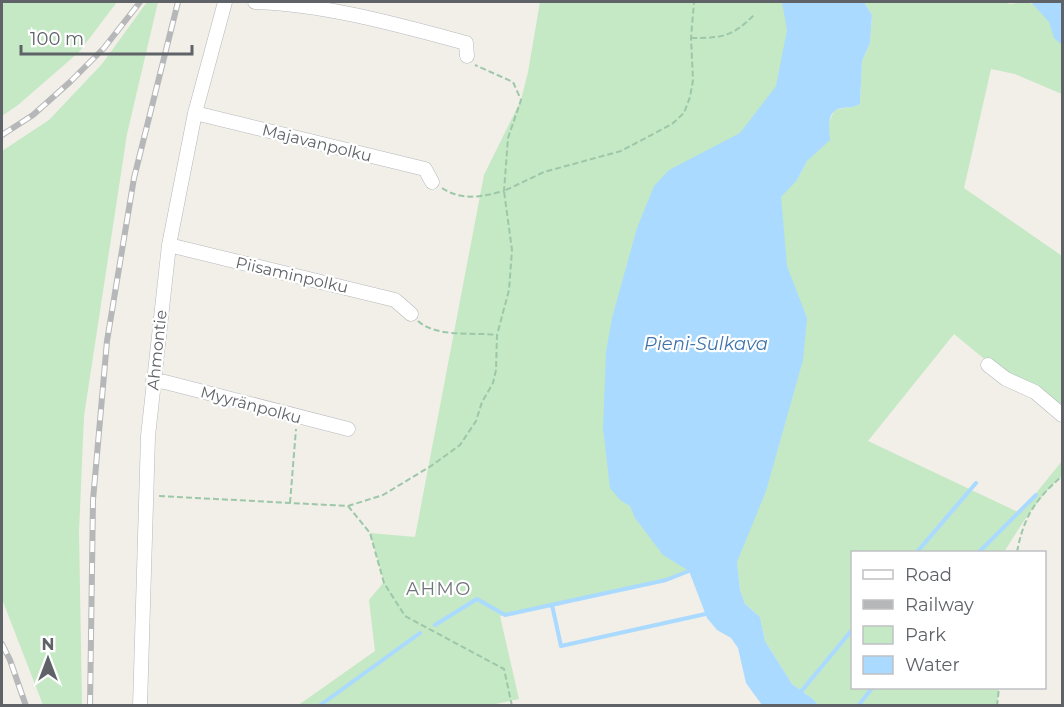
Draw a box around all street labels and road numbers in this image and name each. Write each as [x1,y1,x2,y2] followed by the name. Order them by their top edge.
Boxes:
[260,120,374,166] street label: Majavanpolku
[234,253,350,297] street label: Piisaminpolku
[143,309,171,391] street label: Ahmontie
[198,382,304,428] street label: Myyränpolku

